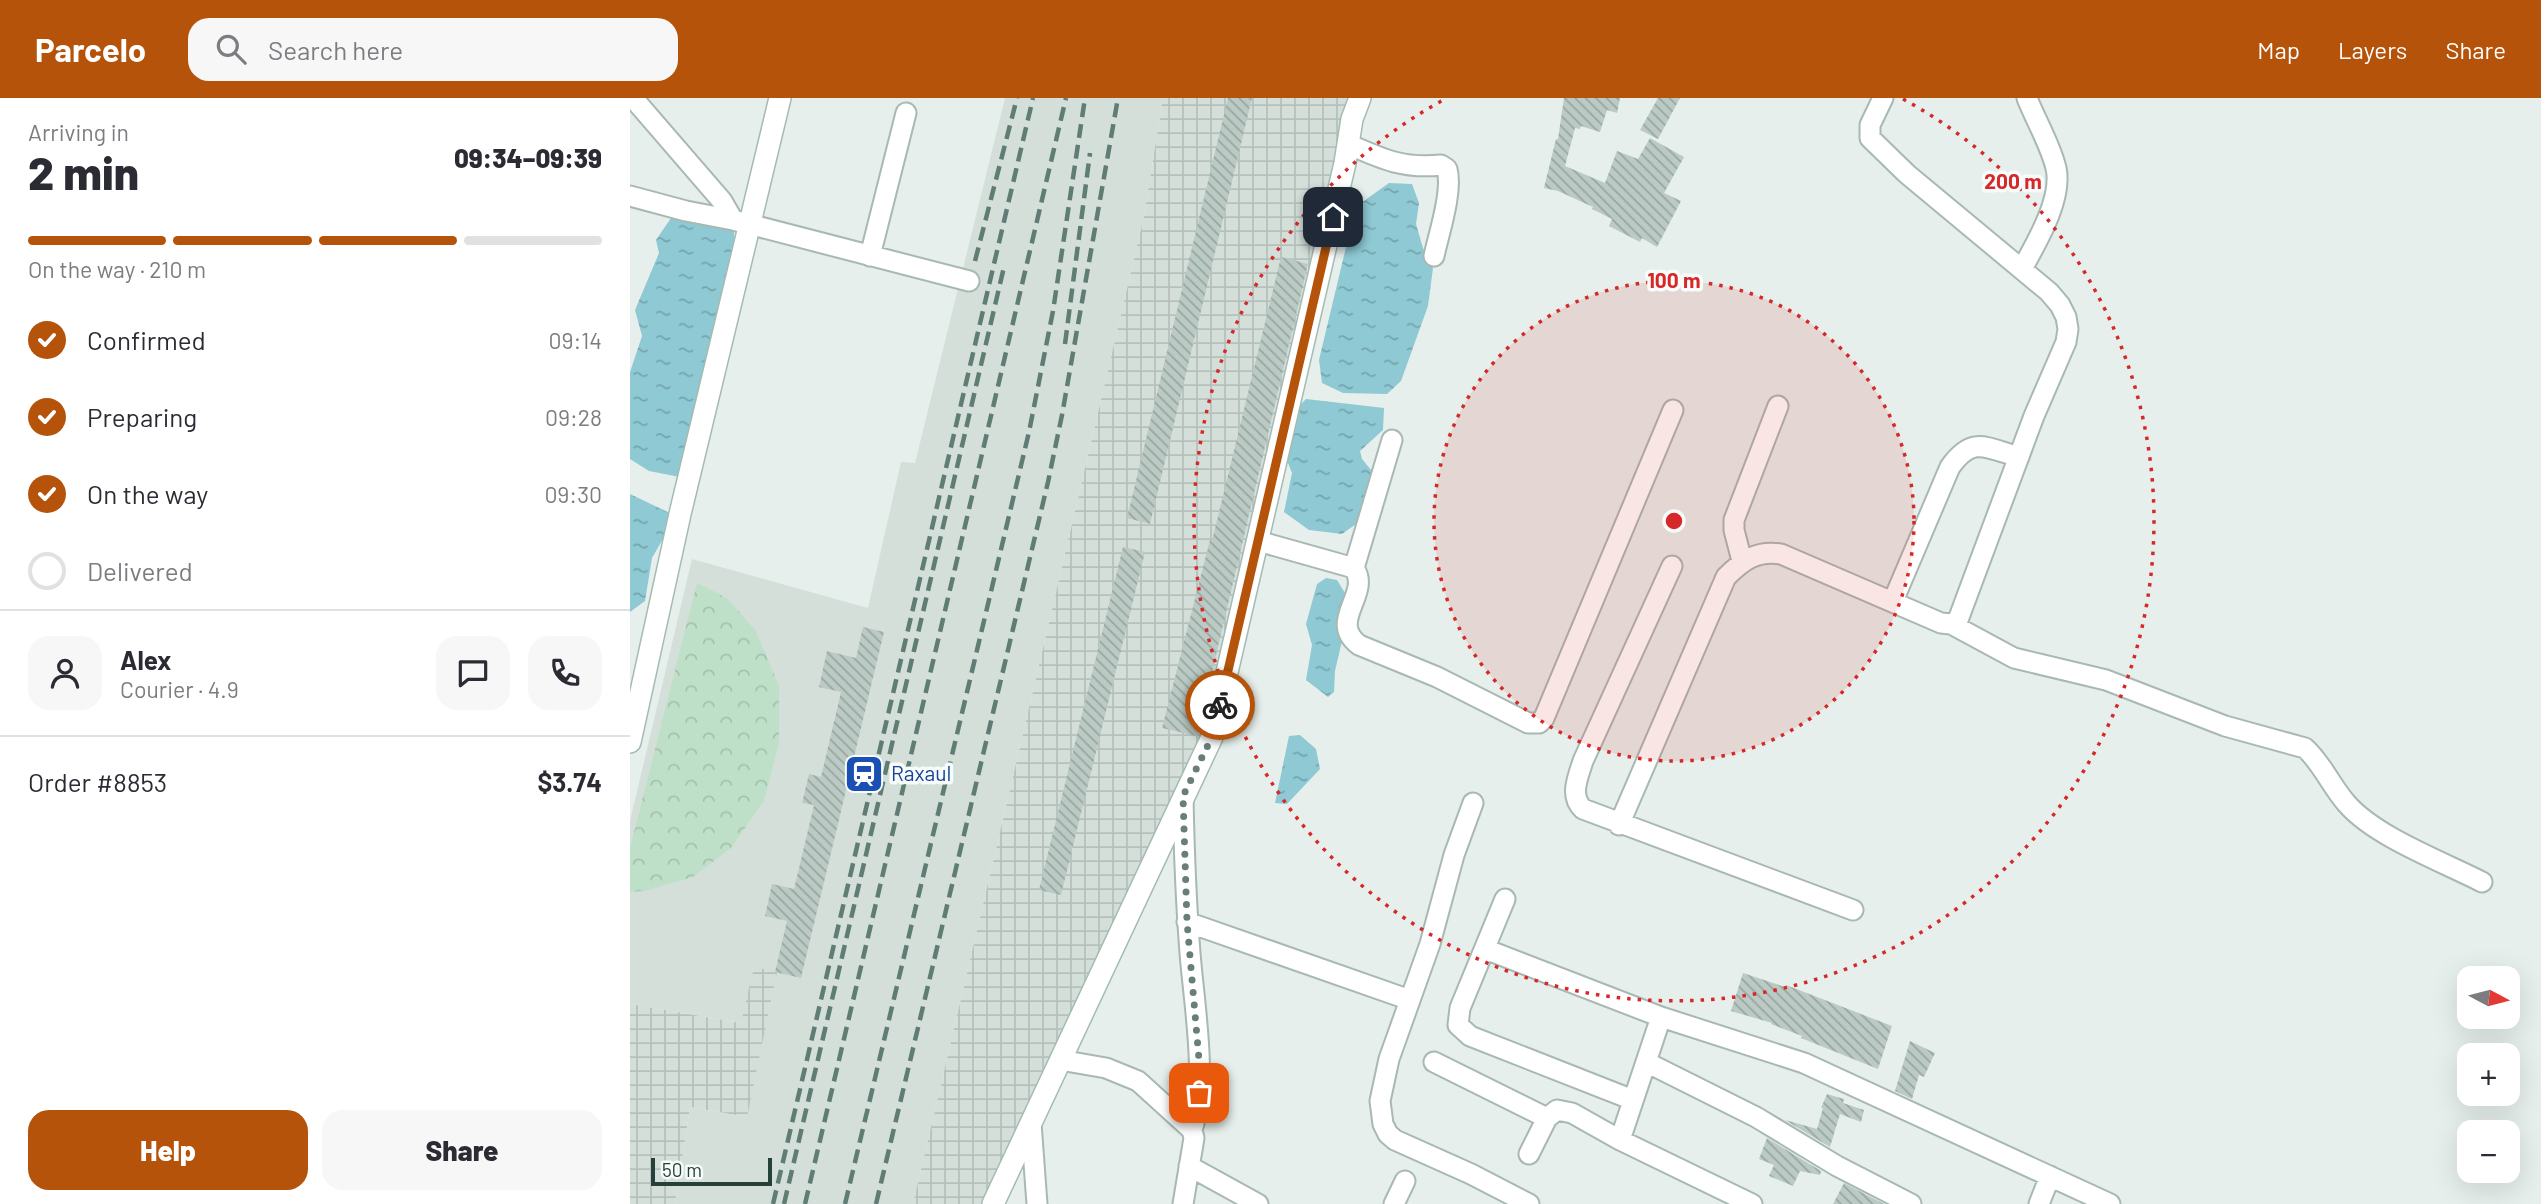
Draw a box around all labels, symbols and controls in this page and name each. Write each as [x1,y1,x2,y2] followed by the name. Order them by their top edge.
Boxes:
[188,18,678,81] search box
[35,29,146,69] text: Parcelo
[212,30,250,68] icon: search
[268,34,403,65] text: Search here
[2257,35,2300,64] text: Map
[2338,35,2407,64] text: Layers
[2445,35,2506,64] text: Share
[28,118,129,146] text: Arriving in
[454,142,602,173] text: 09:34–09:39
[28,144,139,199] text: 2 min
[1984,168,2042,193] text: 200 m
[1303,187,1363,247] pin
[1314,198,1352,236] icon: home
[28,255,206,283] text: On the way · 210 m
[1647,267,1701,292] text: 100 m
[28,321,66,359] icon: check
[87,324,206,355] text: Confirmed
[549,326,602,354] text: 09:14
[28,398,66,436] icon: check
[87,401,197,432] text: Preparing
[545,403,602,431] text: 09:28
[28,475,66,513] icon: check
[87,478,208,509] text: On the way
[544,480,602,508] text: 09:30
[1662,509,1686,533] centre of rings
[87,555,193,586] text: Delivered
[28,636,102,710] button: person
[436,636,510,710] button: chat
[528,636,602,710] button: phone
[120,644,171,675] text: Alex
[1185,670,1255,740] courier
[120,675,239,703] text: Courier · 4.9
[1201,686,1239,724] icon: bike
[843,753,885,795] station icon: Raxaul
[891,760,951,785] place label: Raxaul
[28,766,167,797] text: Order #8853
[537,766,602,797] text: $3.74
[2457,966,2520,1029] north arrow
[2457,966,2520,1183] map controls
[2457,1043,2520,1106] button: +
[1169,1063,1229,1123] pin
[1180,1074,1218,1112] icon: bag
[28,1110,308,1190] button: Help
[322,1110,602,1190] button: Share
[2457,1120,2520,1183] button: −
[651,1155,772,1187] scale bar
[662,1158,702,1181] text: 50 m

